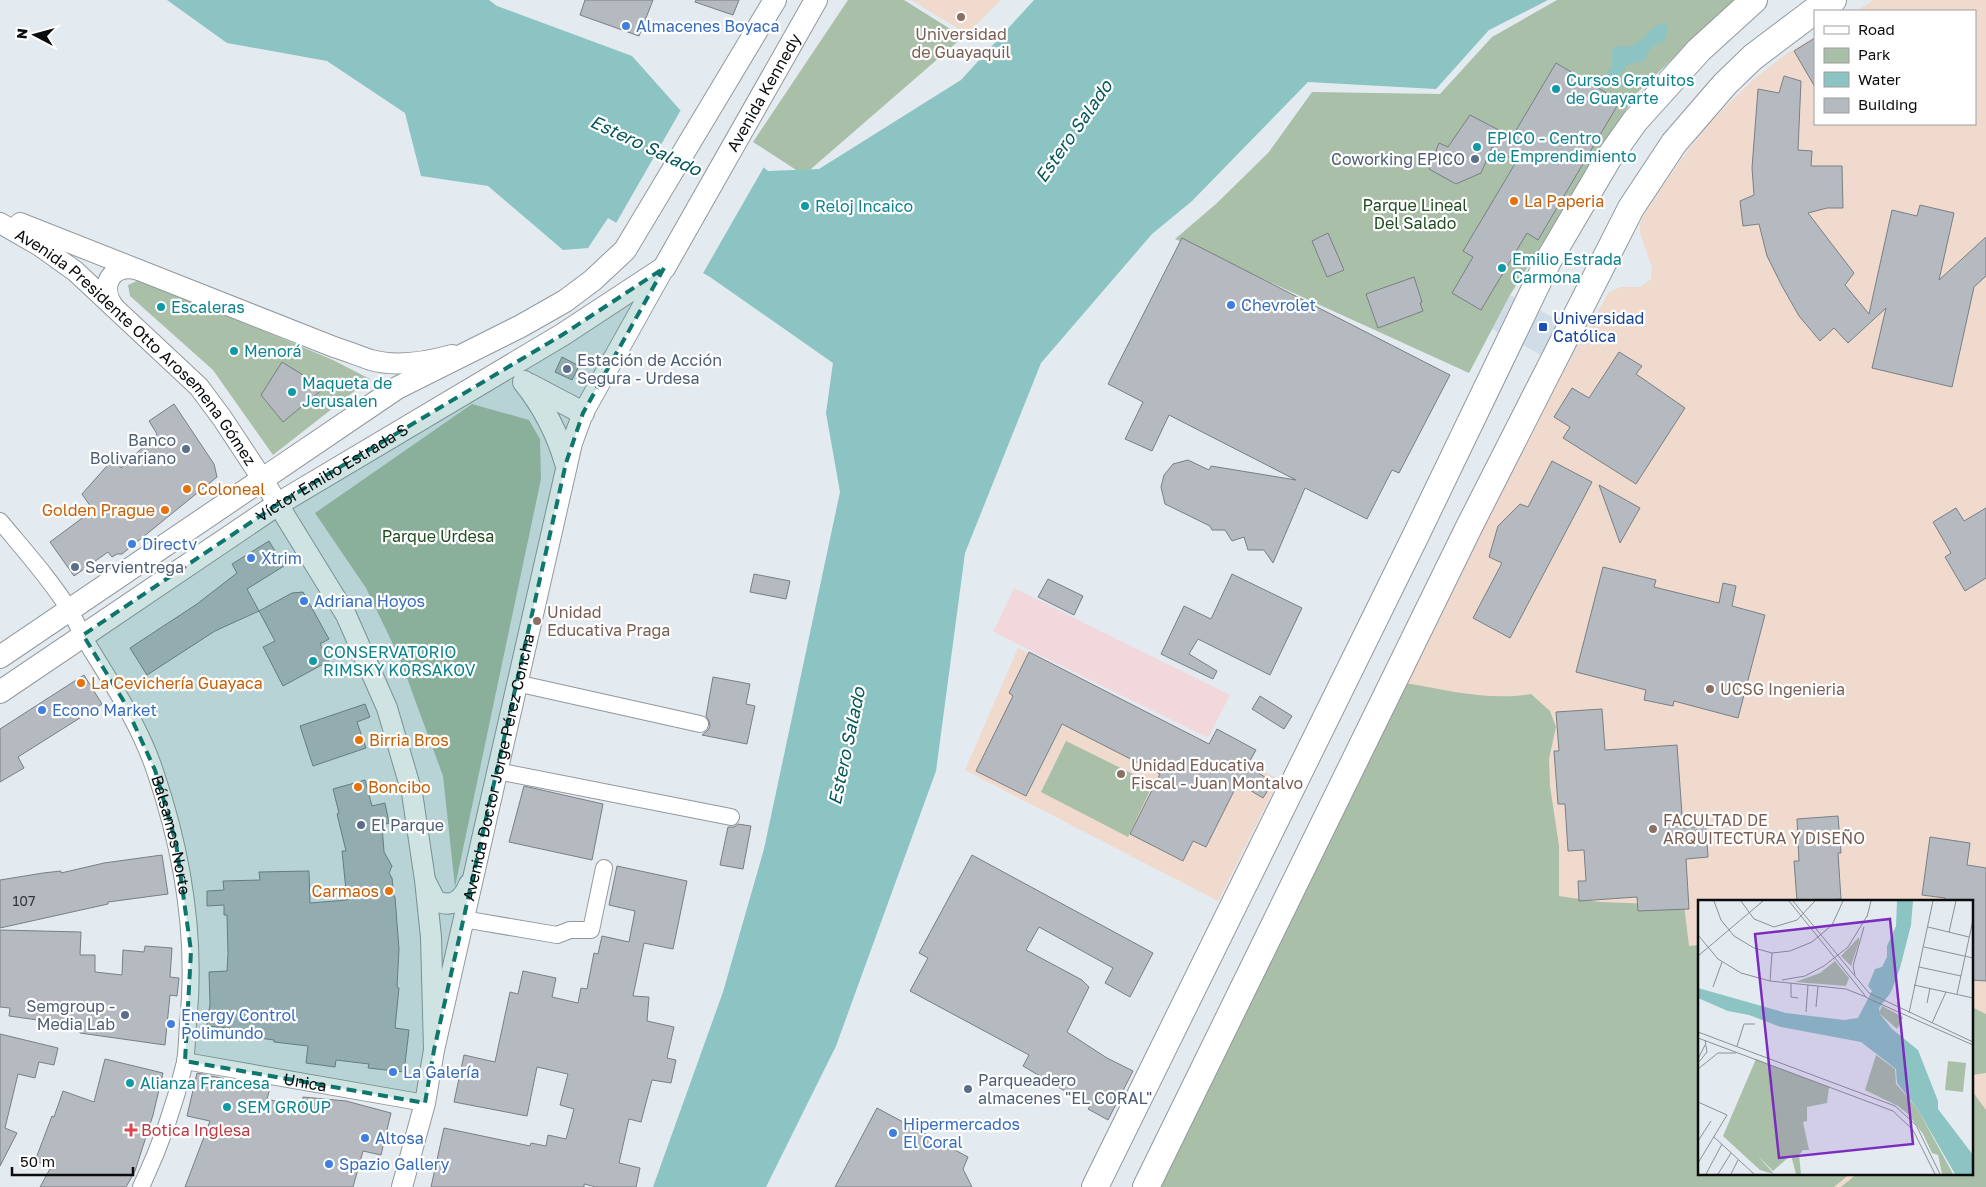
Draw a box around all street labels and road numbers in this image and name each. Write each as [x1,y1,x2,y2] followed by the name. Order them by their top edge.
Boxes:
[722,30,805,155] street label: Avenida Kennedy
[12,224,261,469] street label: Avenida Presidente Otto Arosemena Gómez
[252,419,412,526] street label: Víctor Emilio Estrada S
[458,632,538,903] street label: Avenida Doctor Jorge Pérez Concha
[147,773,195,896] street label: Bálsamos Norte
[282,1068,328,1096] street label: Unica

